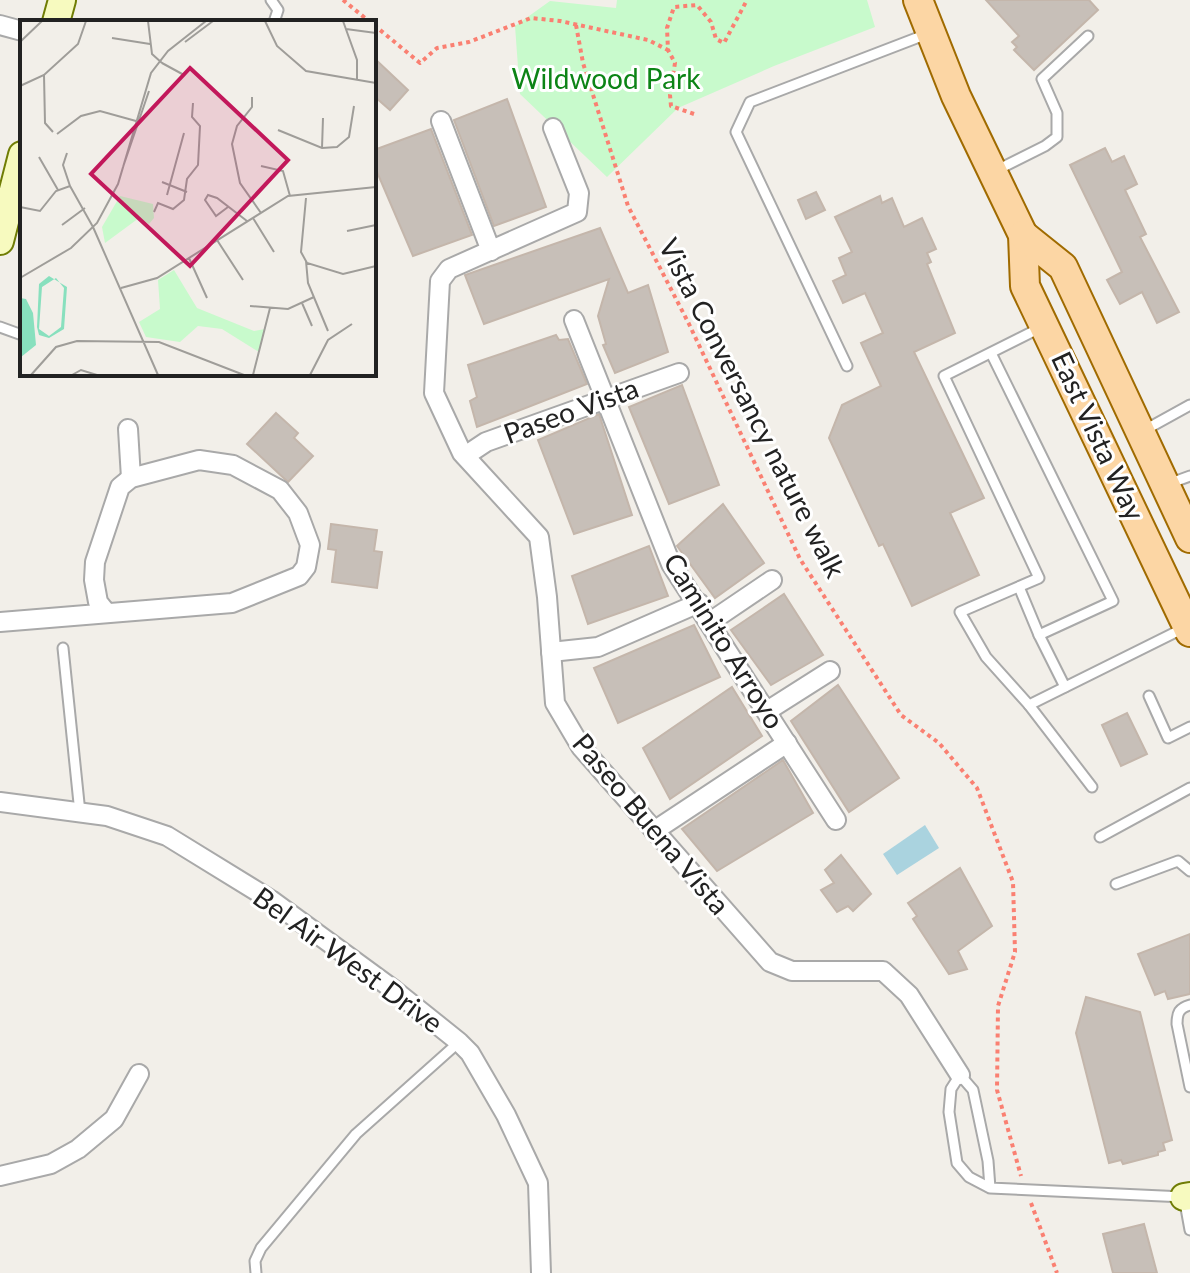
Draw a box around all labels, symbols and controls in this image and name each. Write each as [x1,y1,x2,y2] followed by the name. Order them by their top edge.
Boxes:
[20,20,376,376] inset map
[512,61,701,95] park label: Wildwood Park
[652,232,854,583] street label: Vista Conversancy nature walk
[1045,346,1153,526] street label: East Vista Way
[499,370,643,450] street label: Paseo Vista
[657,546,792,735] street label: Caminito Arroyo
[566,726,737,921] street label: Paseo Buena Vista
[247,879,450,1039] street label: Bel Air West Drive

